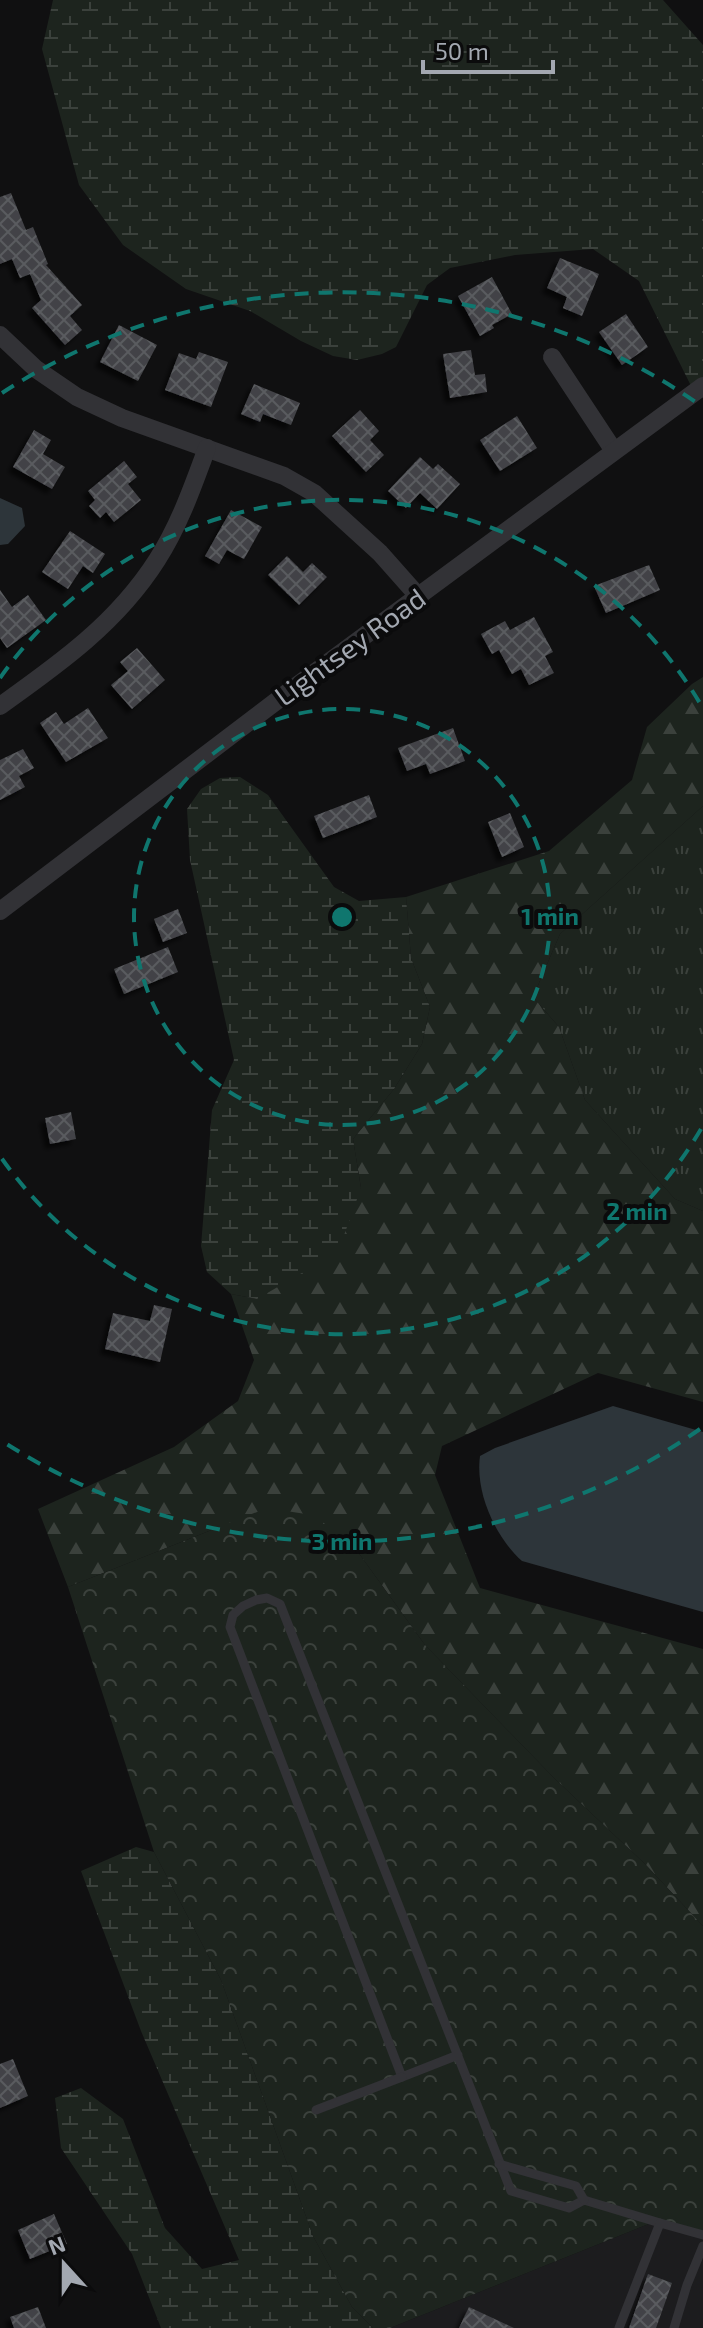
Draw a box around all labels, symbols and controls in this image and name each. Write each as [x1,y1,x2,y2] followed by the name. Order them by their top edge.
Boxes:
[423,24,553,74] scale bar
[435,36,489,65] text: 50 m
[267,580,431,712] street label: Lightsey Road
[521,901,579,930] text: 1 min
[328,903,356,931] centre of rings
[606,1196,668,1225] text: 2 min
[312,1526,372,1555] text: 3 min
[24,2224,104,2304] north arrow
[44,2229,69,2259] text: N

